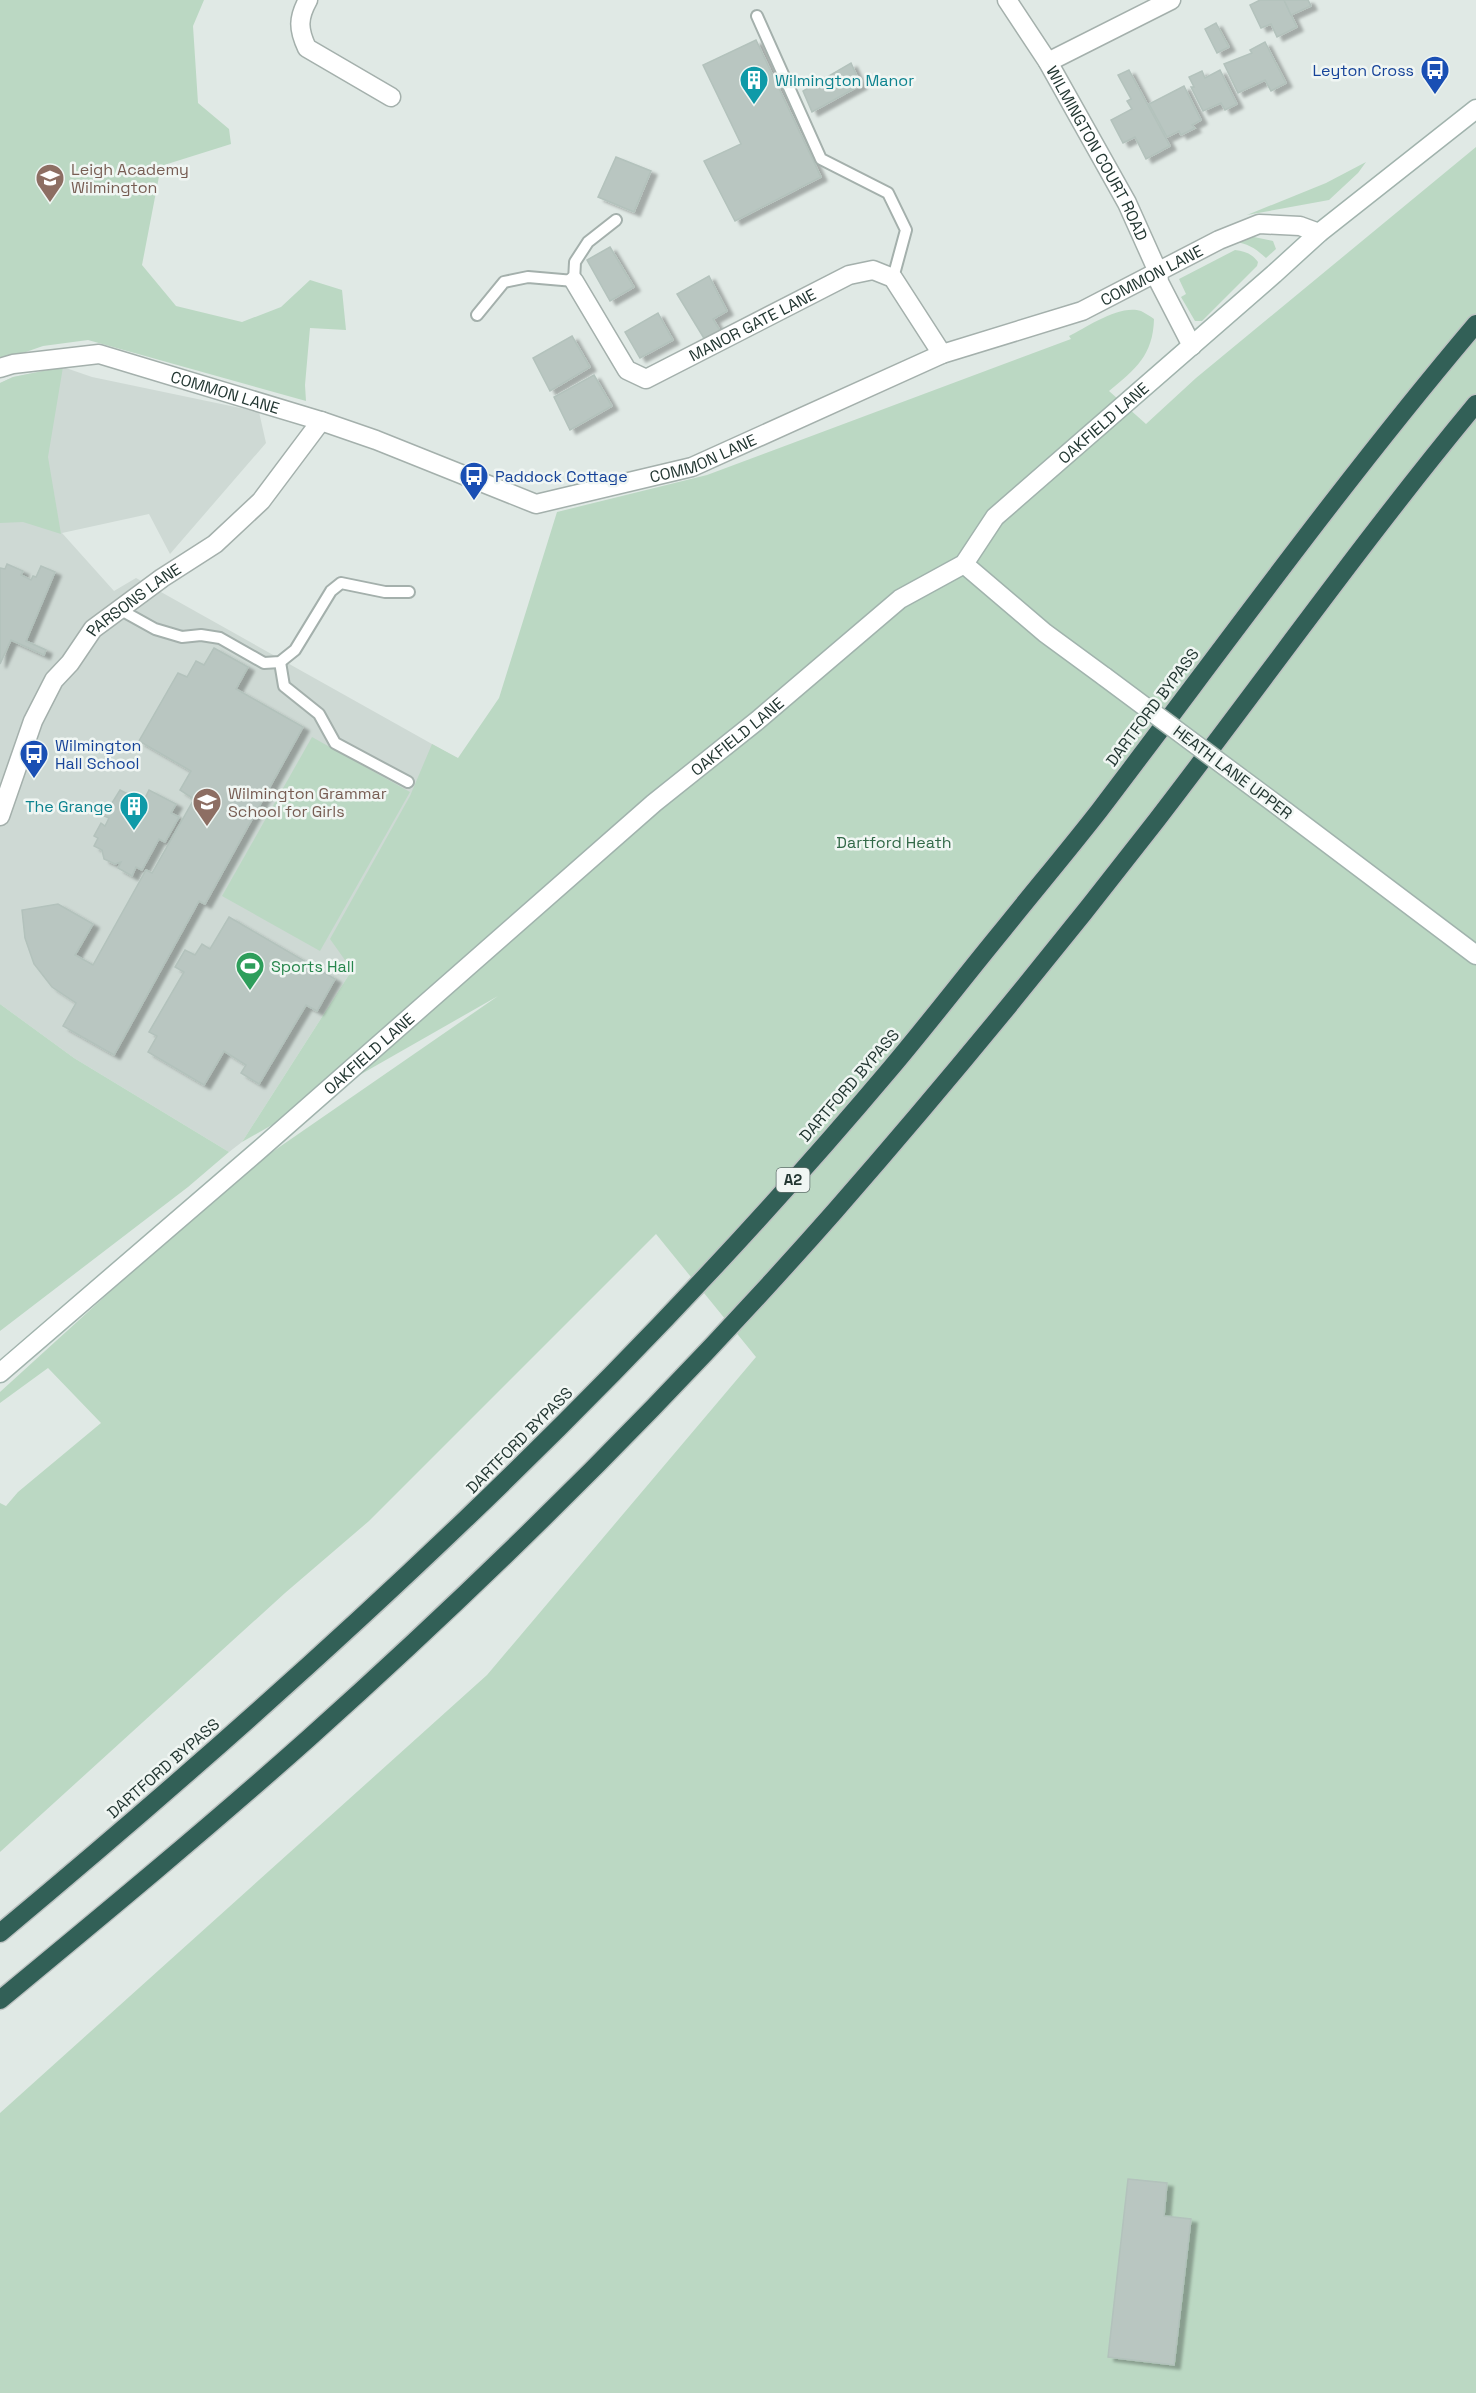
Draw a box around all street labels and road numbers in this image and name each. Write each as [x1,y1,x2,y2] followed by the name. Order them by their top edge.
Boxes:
[1041,62,1152,244] street label: WILMINGTON COURT ROAD
[1097,240,1207,311] street label: COMMON LANE
[685,284,820,366] street label: MANOR GATE LANE
[168,366,282,419] street label: COMMON LANE
[1054,378,1153,468] street label: OAKFIELD LANE
[648,429,760,488] street label: COMMON LANE
[81,559,185,640] street label: PARSONS LANE
[1101,644,1204,770] street label: DARTFORD BYPASS
[686,693,788,781] street label: OAKFIELD LANE
[1169,721,1297,824] street label: HEATH LANE UPPER
[319,1008,419,1099] street label: OAKFIELD LANE
[795,1025,904,1146] street label: DARTFORD BYPASS
[776,1168,810,1192] road number: A2
[462,1382,577,1498] street label: DARTFORD BYPASS
[103,1714,224,1823] street label: DARTFORD BYPASS

